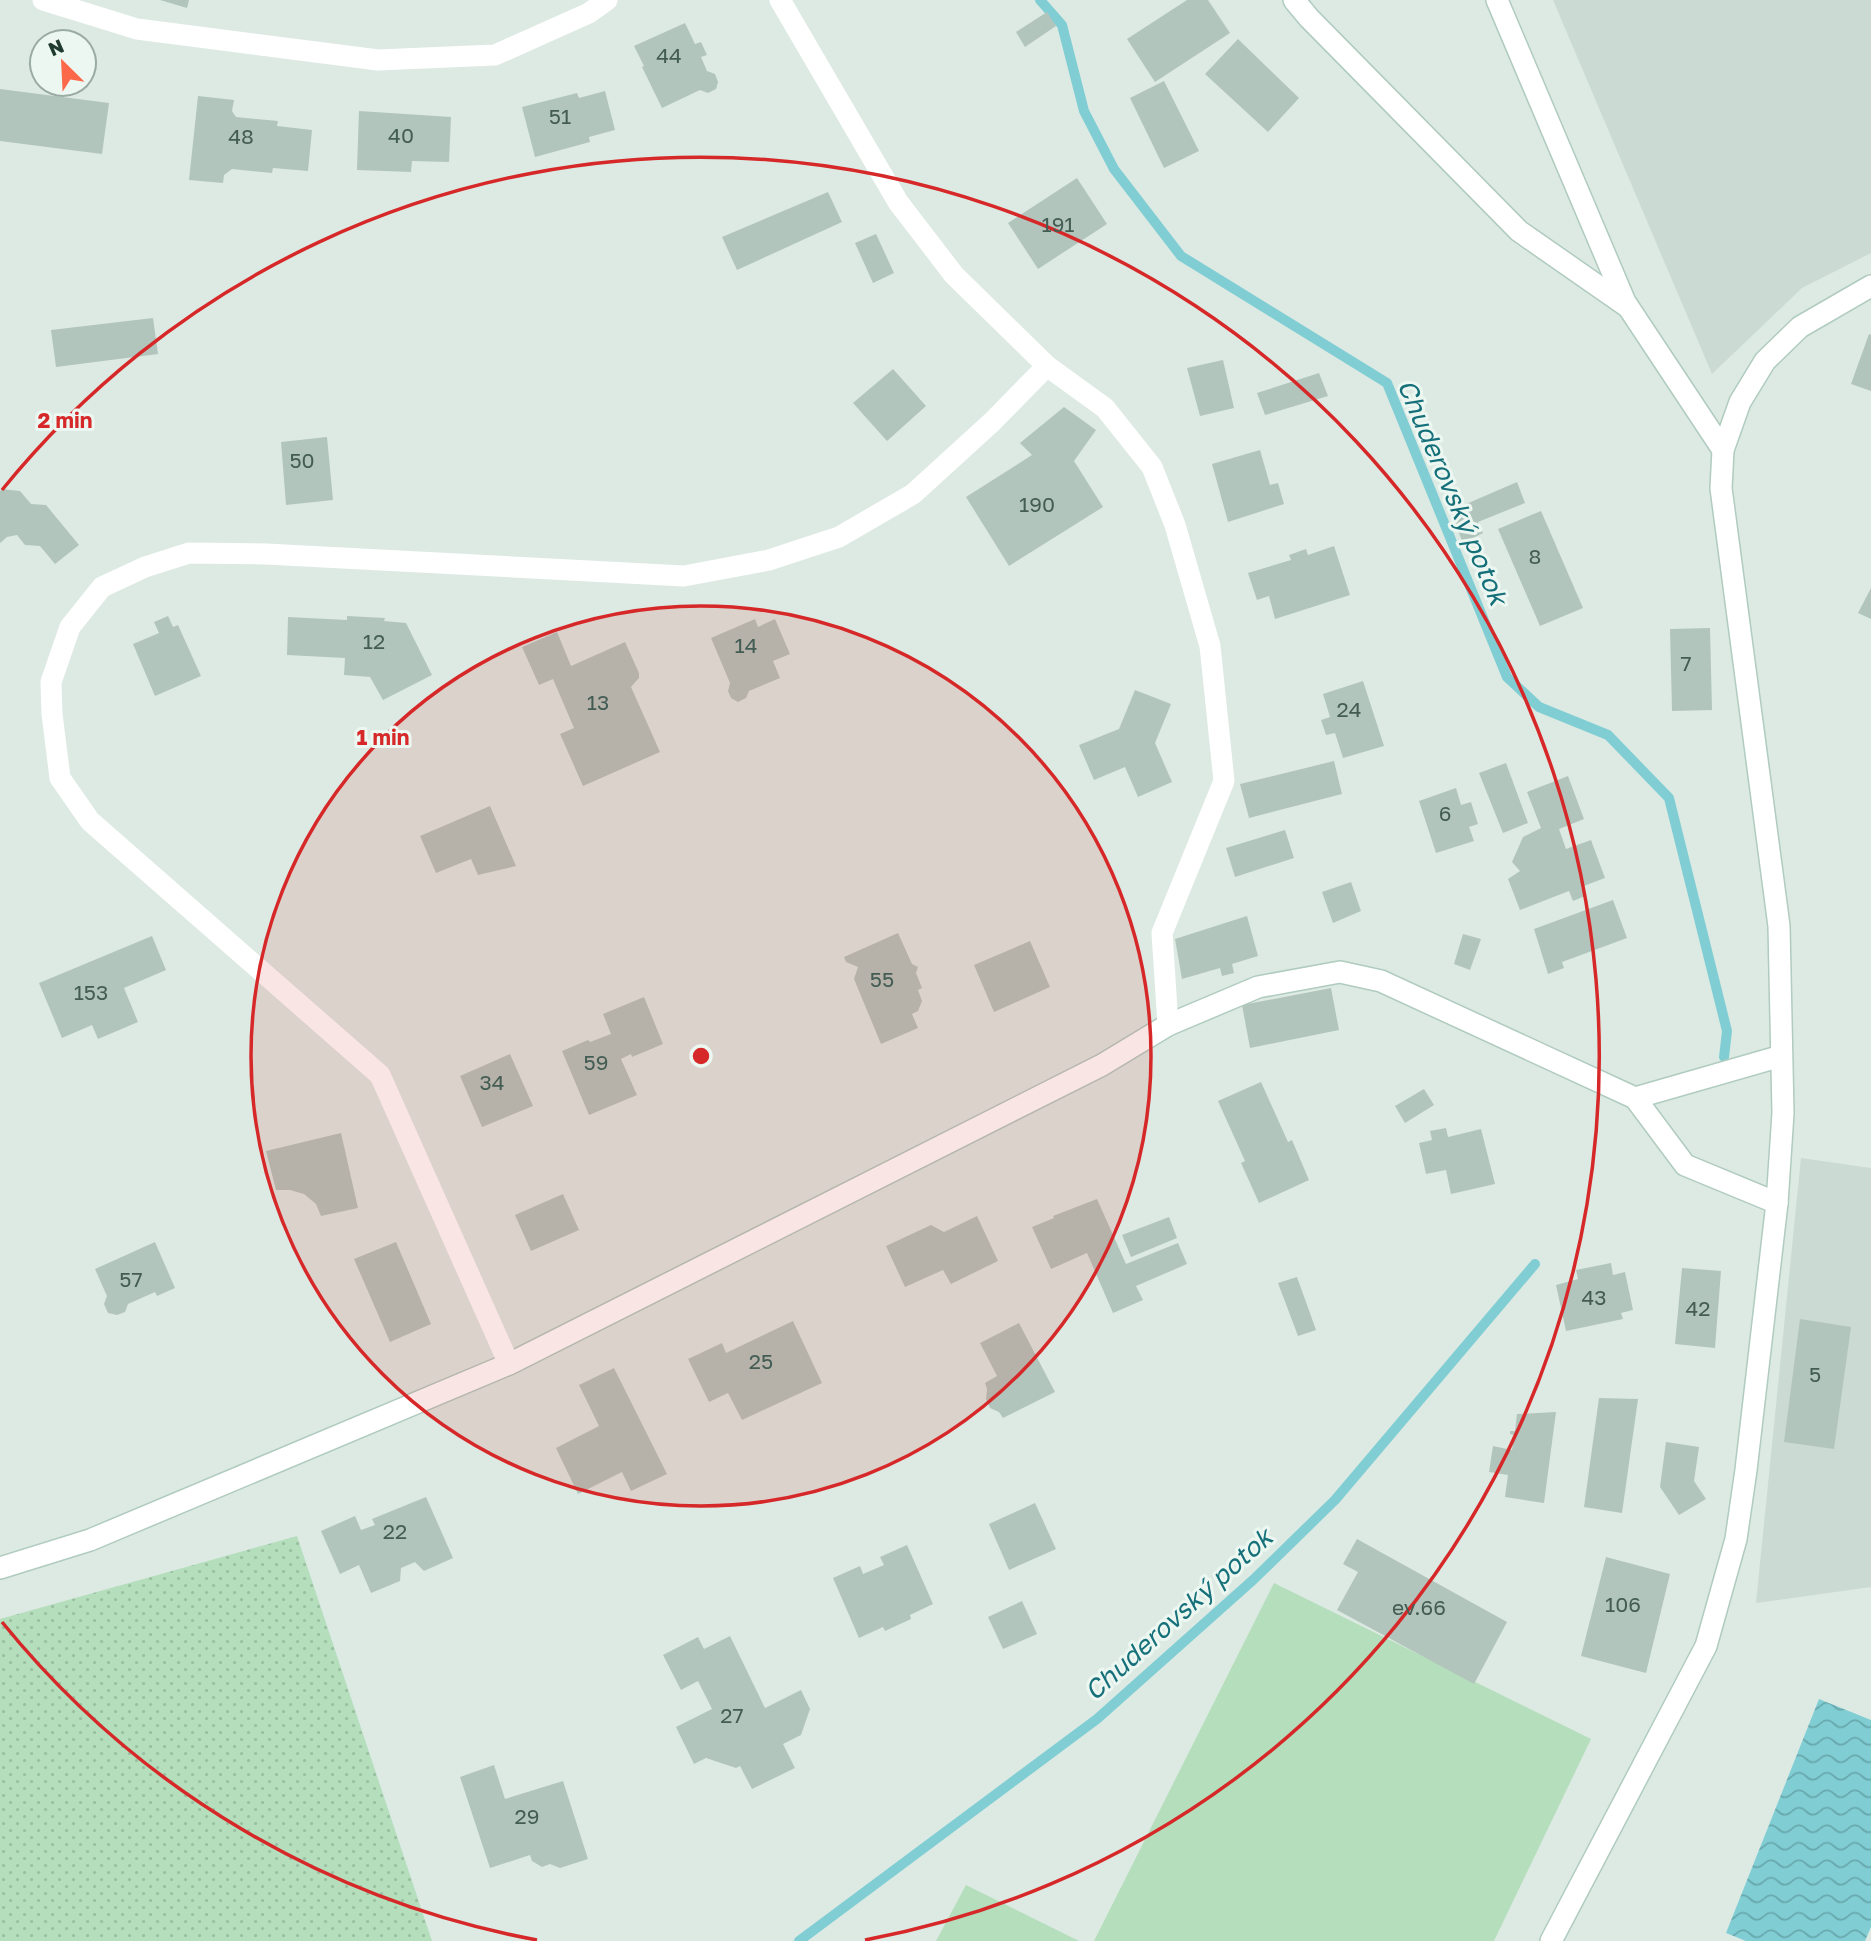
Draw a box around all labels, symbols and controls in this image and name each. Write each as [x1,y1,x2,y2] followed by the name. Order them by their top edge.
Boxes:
[28,28,98,98] north arrow
[45,34,67,60] text: N
[656,42,682,68] house number: 44
[549,103,571,129] house number: 51
[388,122,414,148] house number: 40
[228,123,254,149] house number: 48
[1041,211,1075,237] house number: 191
[1391,375,1515,612] water label: Chuderovský potok
[38,407,92,433] text: 2 min
[289,447,315,473] house number: 50
[1019,491,1055,517] house number: 190
[1529,543,1541,569] house number: 8
[363,628,385,654] house number: 12
[735,632,758,658] house number: 14
[1680,650,1692,676] house number: 7
[587,689,609,715] house number: 13
[1337,696,1362,722] house number: 24
[357,724,409,750] text: 1 min
[1439,800,1451,826] house number: 6
[870,966,894,992] house number: 55
[74,979,108,1005] house number: 153
[689,1044,713,1068] centre of rings
[584,1049,608,1075] house number: 59
[479,1069,505,1095] house number: 34
[119,1266,143,1292] house number: 57
[1581,1284,1607,1310] house number: 43
[1686,1295,1711,1321] house number: 42
[749,1348,773,1374] house number: 25
[1809,1361,1821,1387] house number: 5
[383,1518,407,1544] house number: 22
[1078,1520,1280,1707] water label: Chuderovský potok
[1605,1591,1641,1617] house number: 106
[1392,1594,1446,1620] house number: ev.66
[720,1702,744,1728] house number: 27
[515,1803,539,1829] house number: 29

